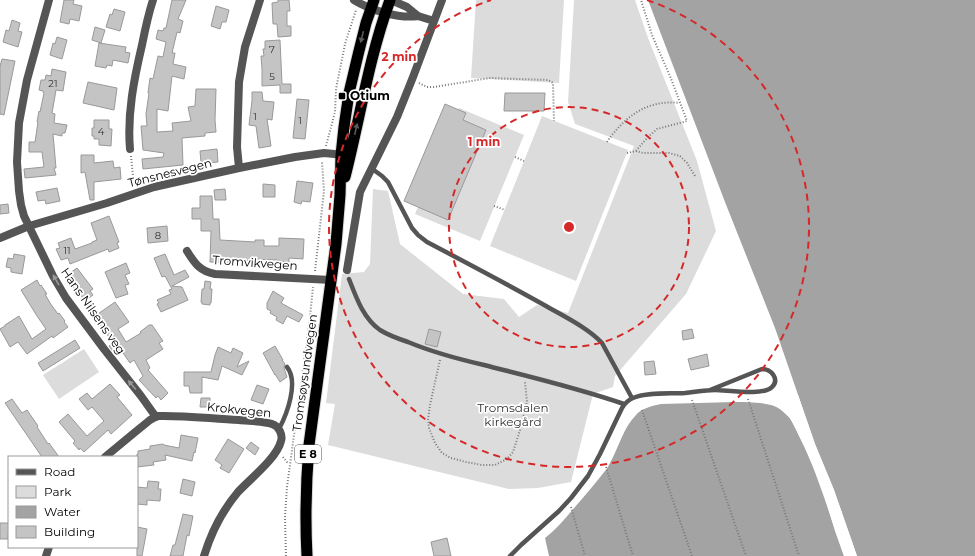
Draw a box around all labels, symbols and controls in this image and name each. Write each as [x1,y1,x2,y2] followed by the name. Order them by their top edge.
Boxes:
[359,31,365,43] one-way arrow
[269,43,275,56] house number: 7
[382,49,416,64] text: 2 min
[269,70,275,83] house number: 5
[48,77,58,90] house number: 21
[350,88,390,103] place label: Otium
[337,91,347,101] marker: Otium
[253,110,257,123] house number: 1
[298,114,302,127] house number: 1
[354,123,360,136] one-way arrow
[98,125,105,138] house number: 4
[468,134,500,149] text: 1 min
[126,155,213,190] street label: Tønsnesvegen
[562,220,576,234] centre of rings
[155,229,161,242] house number: 8
[63,244,71,257] house number: 11
[212,252,298,273] street label: Tromvikvegen
[58,265,129,357] street label: Hans Nilsens veg
[52,275,59,286] one-way arrow
[289,313,320,433] street label: Tromsøysundvegen
[128,380,137,391] one-way arrow
[206,399,272,420] street label: Krokvegen
[477,400,549,429] park label: Tromsdalen kirkegård
[295,445,321,463] road number: E 8
[8,456,138,548] legend
[44,464,75,479] text: Road
[44,484,72,499] text: Park
[44,504,81,519] text: Water
[44,524,95,539] text: Building

